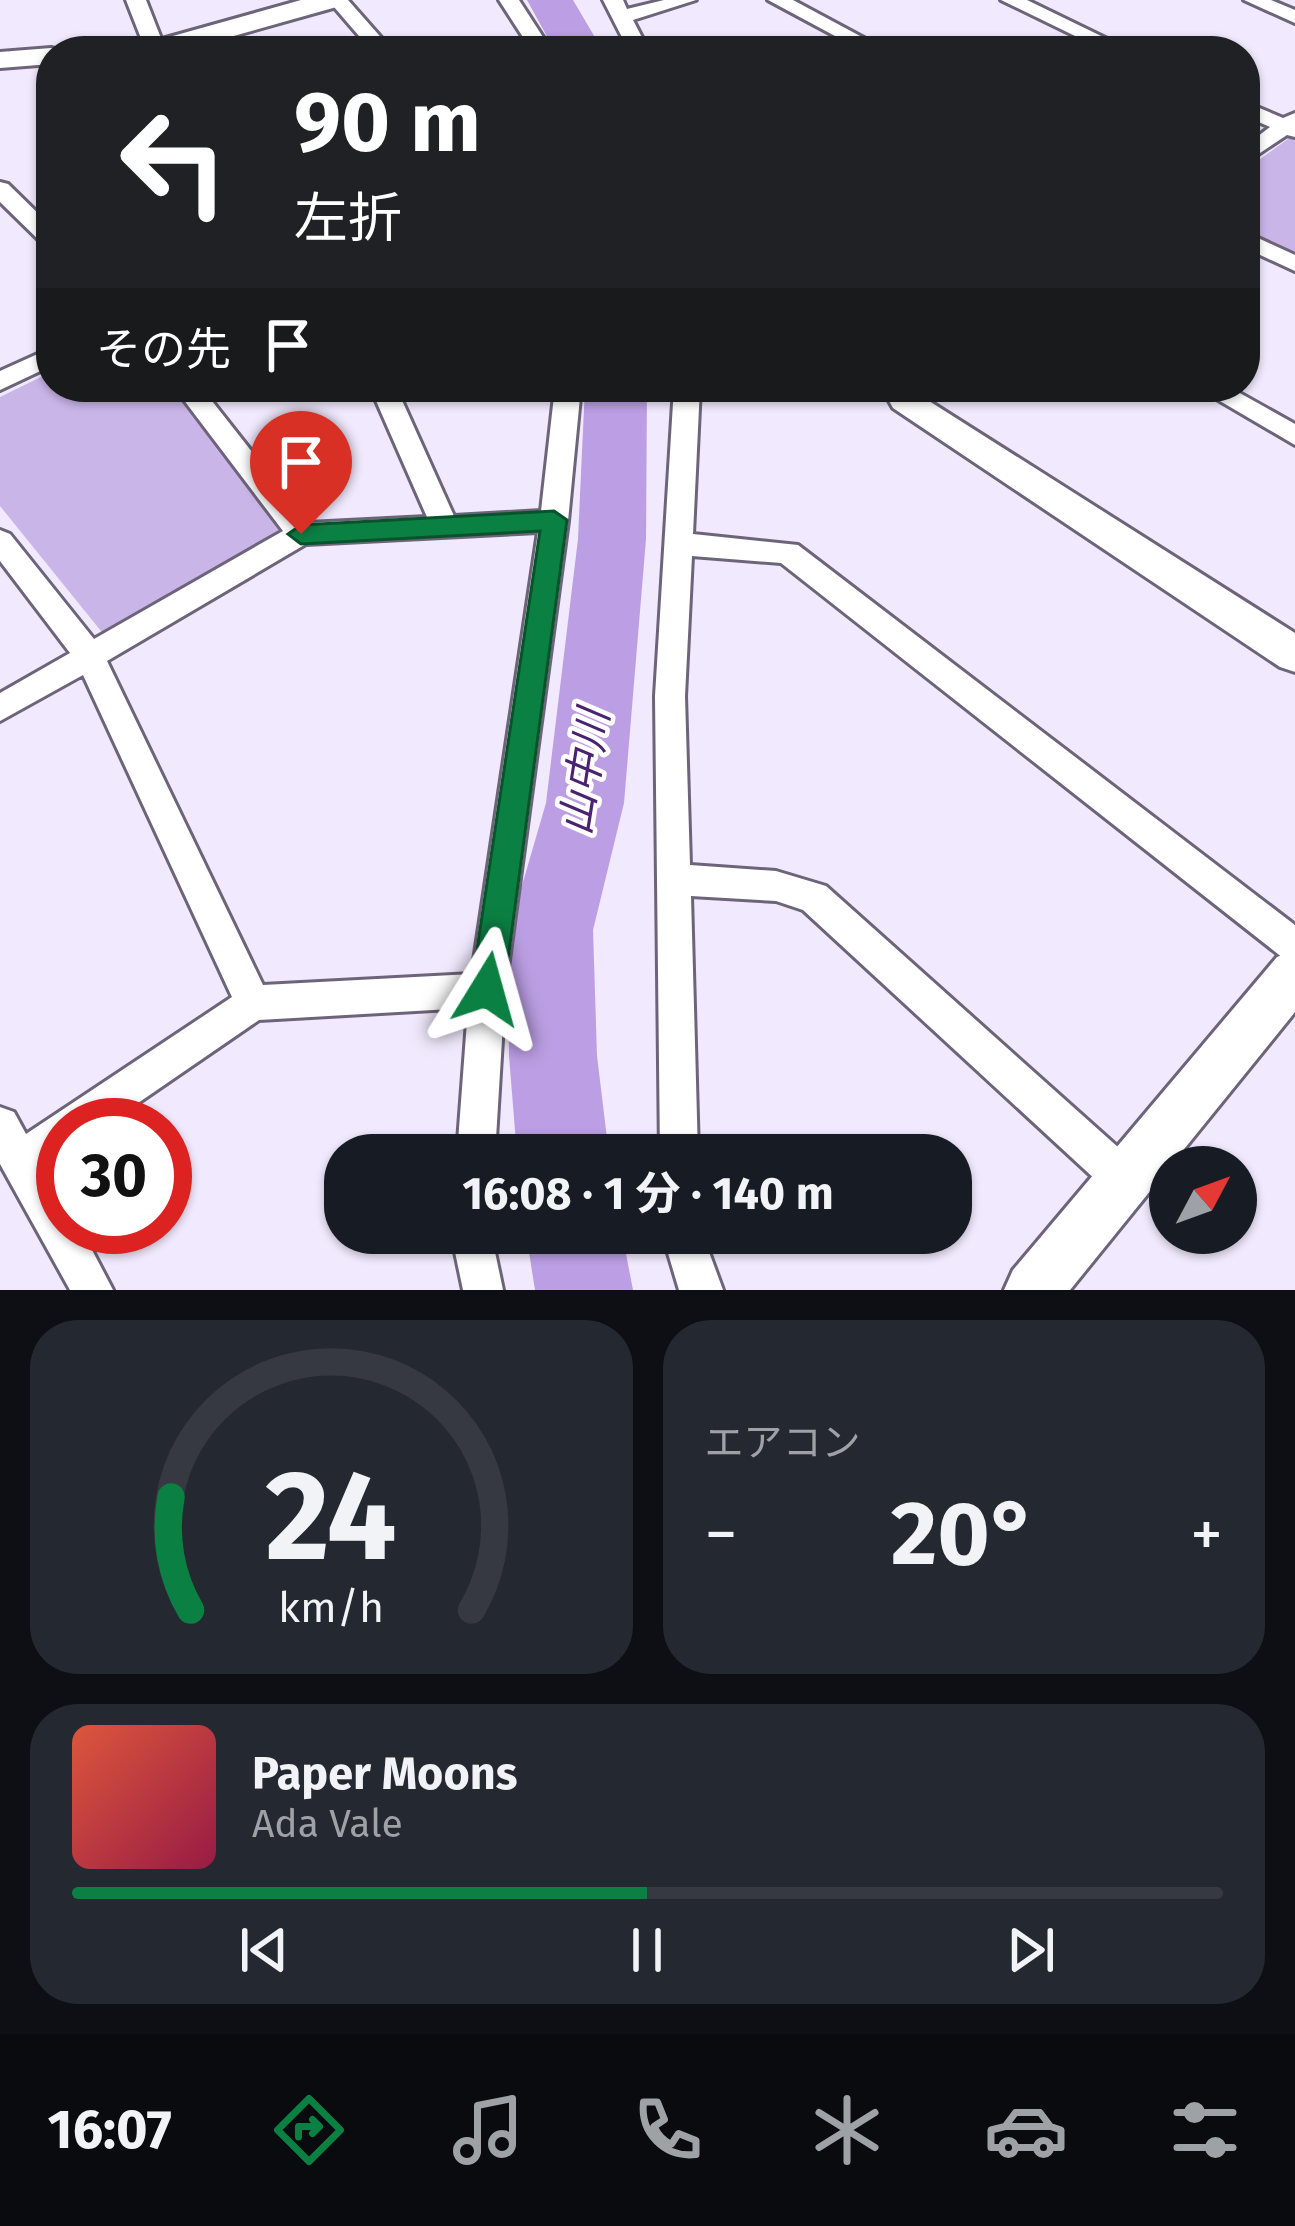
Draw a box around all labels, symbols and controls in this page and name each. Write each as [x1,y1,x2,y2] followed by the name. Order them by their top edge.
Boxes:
[294,72,481,173] text: 90 m
[96,84,252,240] icon: left
[294,187,402,251] text: 左折
[255,312,321,378] icon: arrive
[96,323,231,377] text: その先
[250,411,352,534] pin
[268,429,334,495] icon: arrive
[550,702,620,838] water label: 山中川
[424,926,550,1052] position arrow
[36,1098,192,1254] speed limit sign: 30
[1149,1146,1257,1254] north arrow
[1149,1146,1257,1254] map controls
[462,1167,834,1221] text: 16:08 · 1 分 · 140 m
[705,1420,861,1466] text: エアコン
[266,1442,397,1592] text: 24
[891,1480,1037,1588] text: 20°
[705,1495,738,1574] text: −
[1190,1495,1223,1574] text: +
[278,1582,384,1633] text: km/h
[252,1747,517,1801] text: Paper Moons
[252,1801,403,1847] text: Ada Vale
[231,1917,297,1983] icon: previous
[614,1917,680,1983] icon: pause
[998,1917,1064,1983] icon: next
[267,2088,351,2172] icon: directions
[446,2088,530,2172] icon: music
[626,2088,710,2172] icon: phone
[805,2088,889,2172] icon: climate
[984,2088,1068,2172] icon: car
[1163,2088,1247,2172] icon: filters
[48,2098,172,2162] text: 16:07

